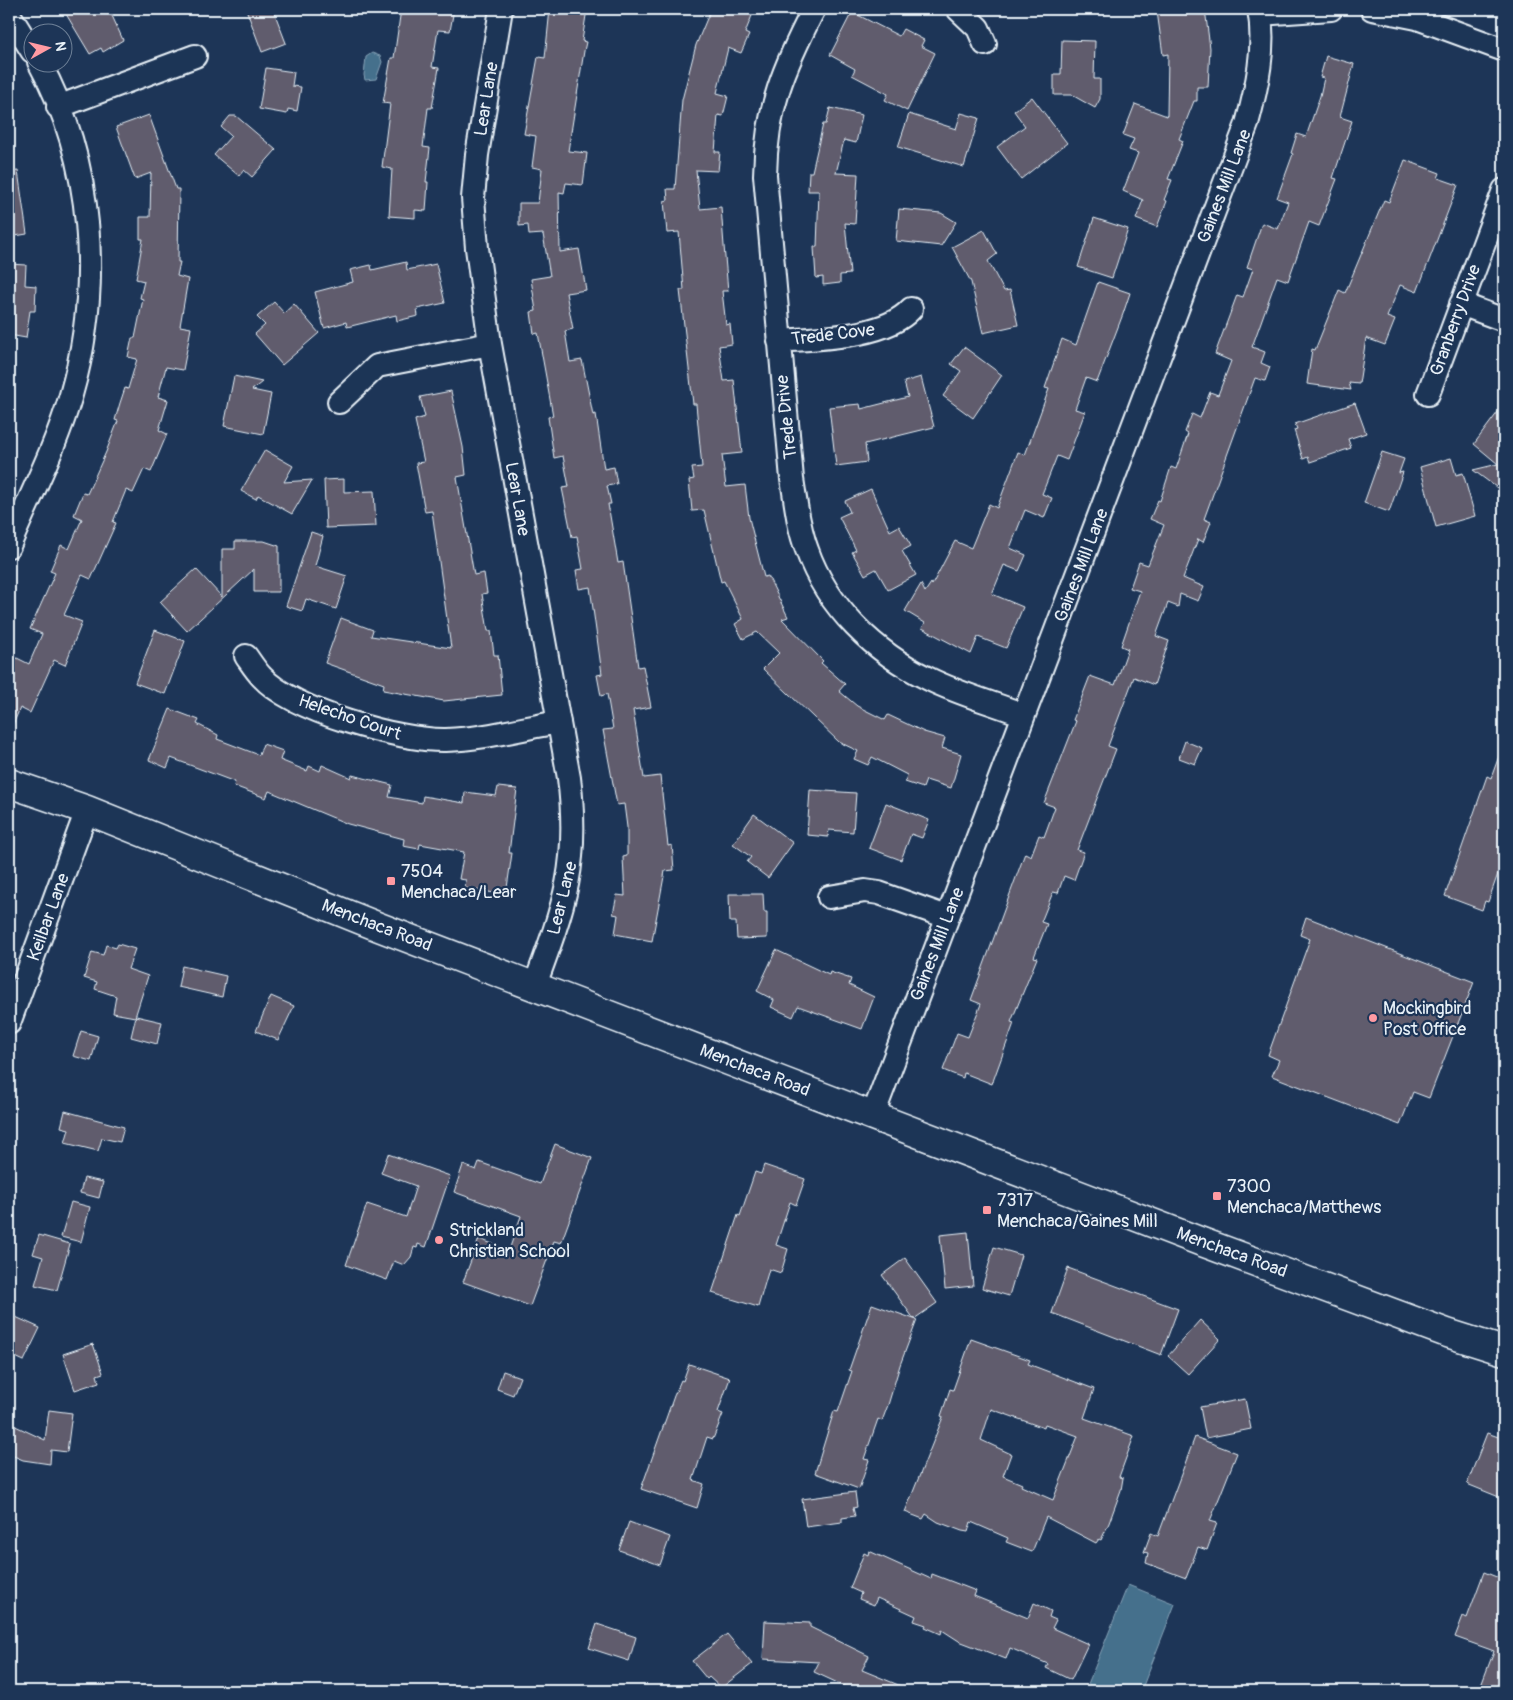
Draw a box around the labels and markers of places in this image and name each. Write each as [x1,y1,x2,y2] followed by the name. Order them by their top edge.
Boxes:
[401,860,517,904] place label: 7504 Menchaca/Lear
[385,875,397,887] marker: 7504 Menchaca/Lear
[1383,997,1471,1041] place label: Mockingbird Post Office
[1367,1012,1379,1024] marker: Mockingbird Post Office
[1227,1175,1381,1219] place label: 7300 Menchaca/Matthews
[997,1189,1158,1233] place label: 7317 Menchaca/Gaines Mill
[1211,1190,1223,1202] marker: 7300 Menchaca/Matthews
[981,1204,993,1216] marker: 7317 Menchaca/Gaines Mill
[449,1219,570,1263] place label: Strickland Christian School
[433,1234,445,1246] marker: Strickland Christian School

